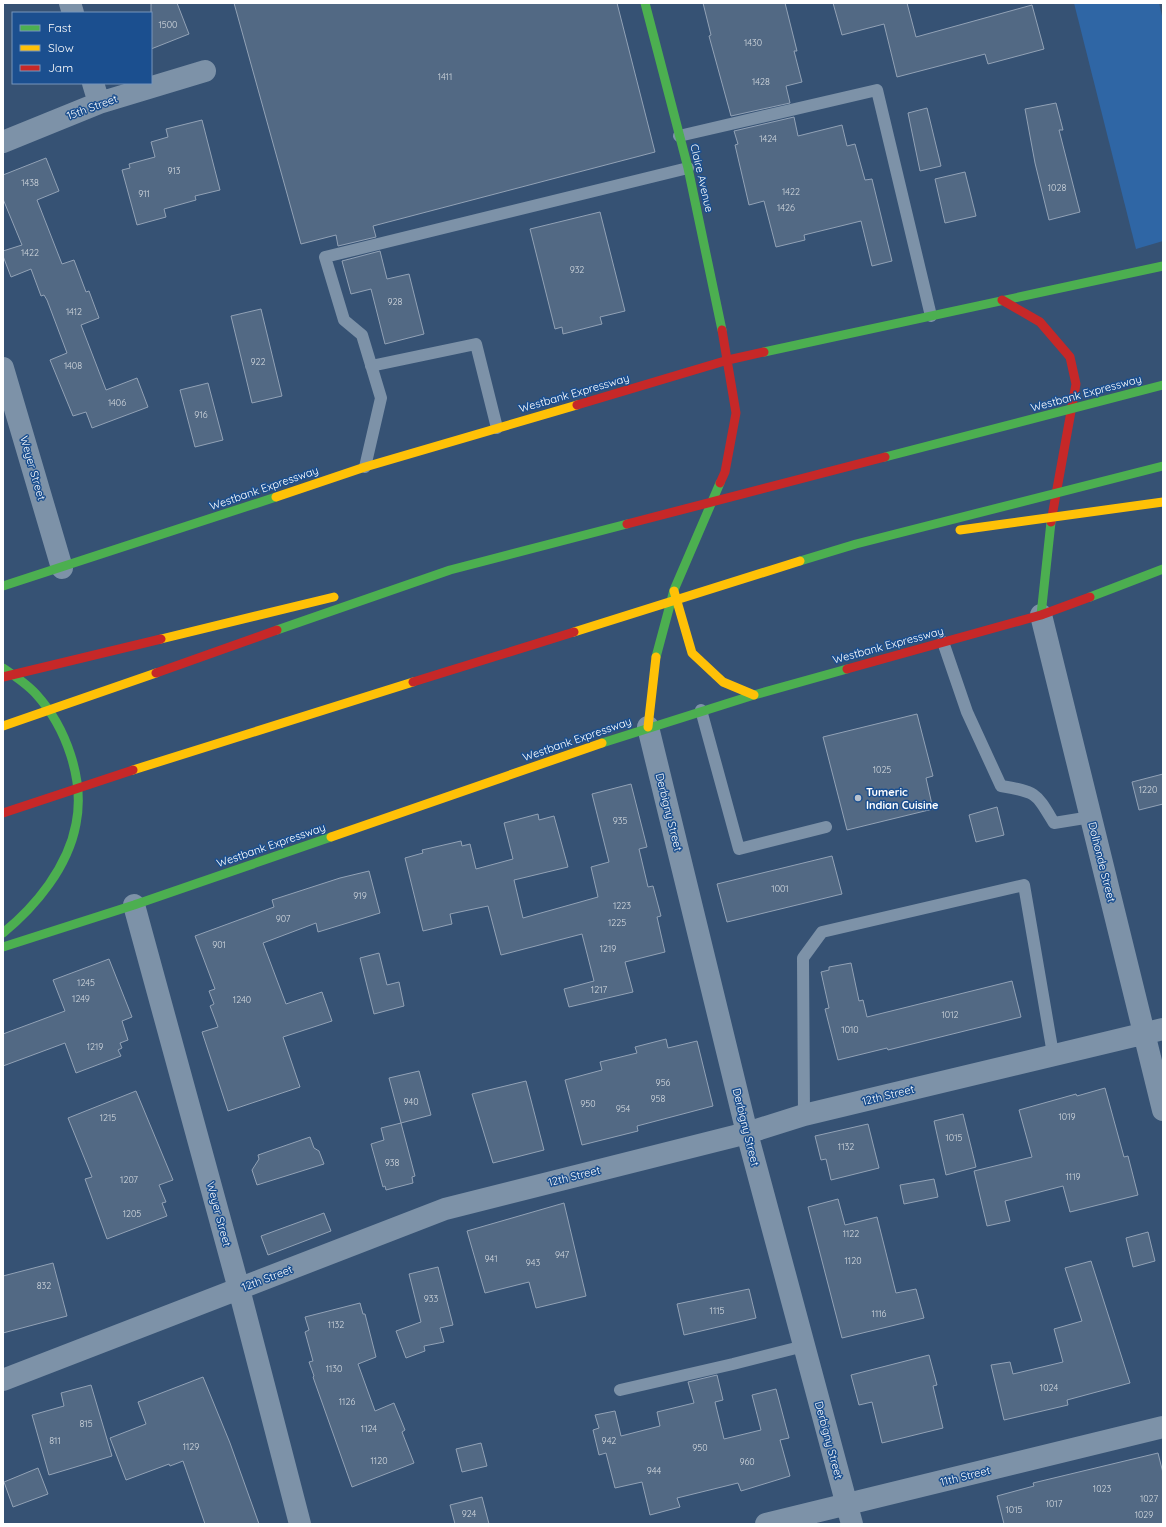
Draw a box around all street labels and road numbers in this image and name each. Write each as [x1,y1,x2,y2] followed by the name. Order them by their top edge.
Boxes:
[65,91,120,123] street label: 15th Street
[687,143,717,213] street label: Claire Avenue
[517,371,631,415] street label: Westbank Expressway
[1029,371,1143,415] street label: Westbank Expressway
[17,434,49,502] street label: Weyer Street
[208,463,320,513] street label: Westbank Expressway
[831,623,945,667] street label: Westbank Expressway
[521,714,633,764] street label: Westbank Expressway
[653,772,686,853] street label: Derbigny Street
[215,820,327,870] street label: Westbank Expressway
[1085,820,1119,904] street label: Dolhonde Street
[860,1082,916,1108] street label: 12th Street
[730,1087,763,1168] street label: Derbigny Street
[546,1163,602,1189] street label: 12th Street
[204,1180,234,1248] street label: Weyer Street
[240,1262,295,1294] street label: 12th Street
[812,1400,846,1481] street label: Derbigny Street
[938,1463,992,1489] street label: 11th Street

